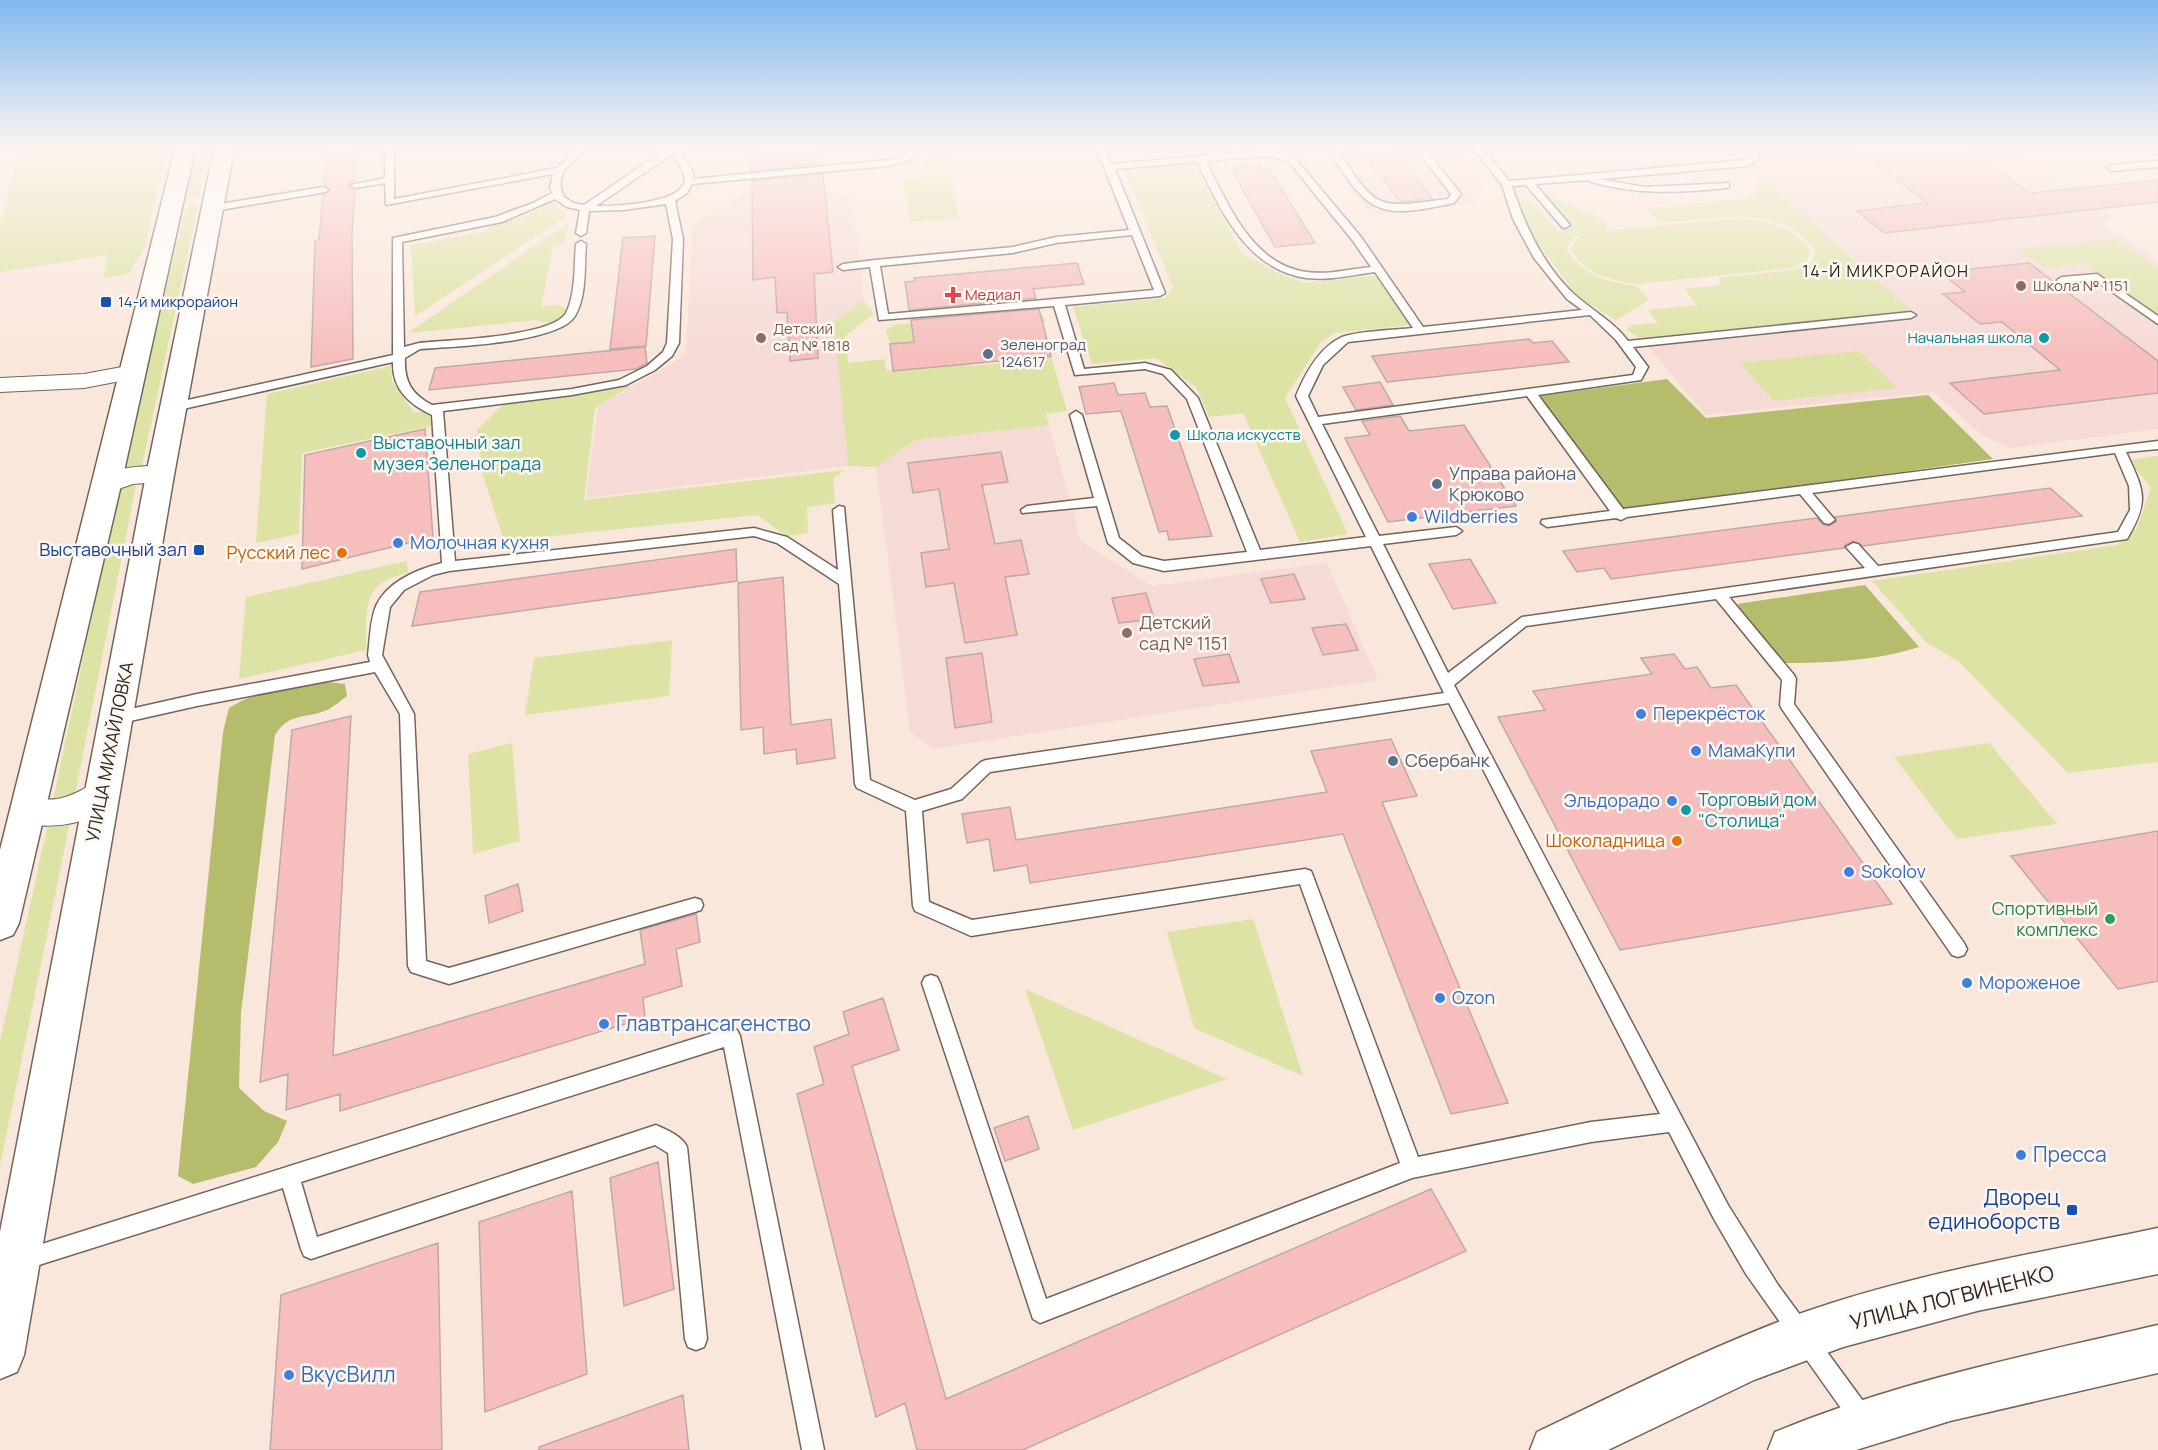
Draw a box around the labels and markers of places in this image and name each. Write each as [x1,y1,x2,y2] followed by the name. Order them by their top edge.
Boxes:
[2033,275,2129,296] place label: Школа № 1151
[2014,279,2028,293] marker: Школа № 1151
[965,284,1021,305] place label: Медиал
[946,288,960,302] marker: Медиал
[118,291,238,312] place label: 14-й микрорайон
[99,295,113,309] marker: 14-й микрорайон
[773,318,850,356] place label: Детский сад № 1818
[1907,327,2032,348] place label: Начальная школа
[754,331,768,345] marker: Детский сад № 1818
[2037,331,2051,345] marker: Начальная школа
[1000,334,1086,372] place label: Зеленоград 124617
[981,347,995,361] marker: Зеленоград 124617
[1187,424,1300,445] place label: Школа искусств
[1168,428,1182,442] marker: Школа искусств
[373,430,541,475] place label: Выставочный зал музея Зеленограда
[354,446,368,460] marker: Выставочный зал музея Зеленограда
[1449,461,1576,506] place label: Управа района Крюково
[1430,477,1444,491] marker: Управа района Крюково
[1424,504,1518,528] place label: Wildberries
[1405,510,1419,524] marker: Wildberries
[410,530,549,554] place label: Молочная кухня
[391,536,405,550] marker: Молочная кухня
[39,537,187,561] place label: Выставочный зал
[226,540,330,564] place label: Русский лес
[192,543,206,557] marker: Выставочный зал
[335,546,349,560] marker: Русский лес
[1139,610,1228,655] place label: Детский сад № 1151
[1120,626,1134,640] marker: Детский сад № 1151
[1653,701,1767,725] place label: Перекрёсток
[1634,707,1648,721] marker: Перекрёсток
[1708,738,1795,762] place label: МамаКупи
[1689,744,1703,758] marker: МамаКупи
[1405,748,1491,772] place label: Сбербанк
[1386,754,1400,768] marker: Сбербанк
[1698,787,1817,832] place label: Торговый дом "Столица"
[1564,788,1660,812] place label: Эльдорадо
[1665,794,1679,808] marker: Эльдорадо
[1679,803,1693,817] marker: Торговый дом "Столица"
[1546,828,1665,852] place label: Шоколадница
[1670,834,1684,848] marker: Шоколадница
[1861,859,1926,883] place label: Sokolov
[1842,865,1856,879] marker: Sokolov
[1992,896,2098,941] place label: Спортивный комплекс
[2103,912,2117,926] marker: Спортивный комплекс
[1979,970,2080,994] place label: Мороженое
[1960,976,1974,990] marker: Мороженое
[1452,985,1495,1009] place label: Ozon
[1433,991,1447,1005] marker: Ozon
[616,1009,811,1037] place label: Главтрансагенство
[597,1017,611,1031] marker: Главтрансагенство
[2033,1140,2107,1168] place label: Пресса
[2014,1148,2028,1162] marker: Пресса
[1928,1183,2060,1235] place label: Дворец единоборств
[2065,1203,2079,1217] marker: Дворец единоборств
[301,1360,396,1388] place label: ВкусВилл
[282,1368,296,1382] marker: ВкусВилл

